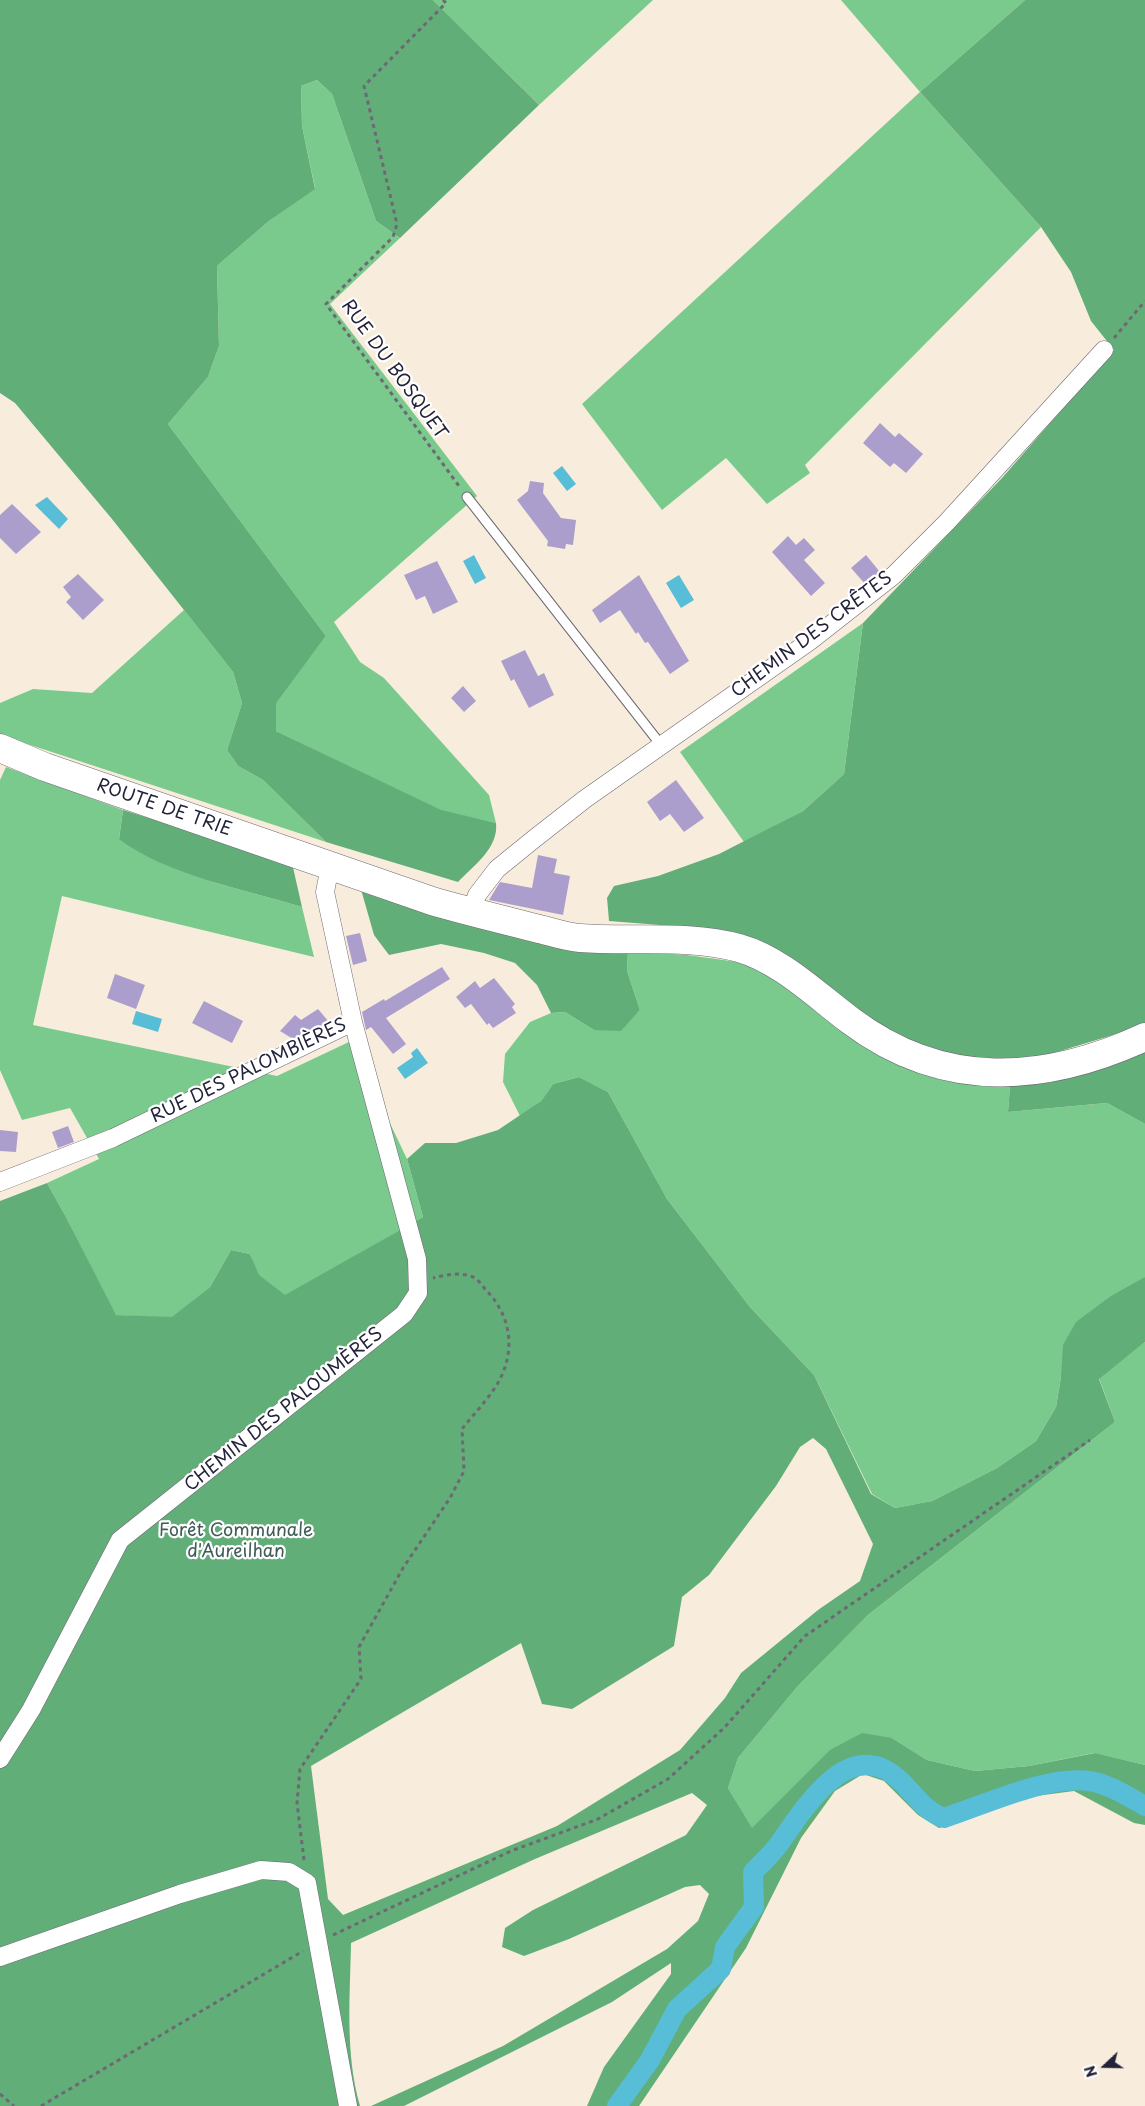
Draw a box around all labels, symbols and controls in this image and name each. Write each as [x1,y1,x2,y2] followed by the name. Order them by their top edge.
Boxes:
[336,296,452,444] street label: RUE DU BOSQUET
[727,567,897,703] street label: CHEMIN DES CRÊTES
[94,775,234,841] street label: ROUTE DE TRIE
[147,1014,351,1128] street label: RUE DES PALOMBIÈRES
[181,1323,387,1497] street label: CHEMIN DES PALOUMÈRES
[159,1520,313,1562] park label: Forêt Communale d'Aureilhan
[1080,2041,1130,2091] north arrow
[1079,2063,1102,2080] text: N

